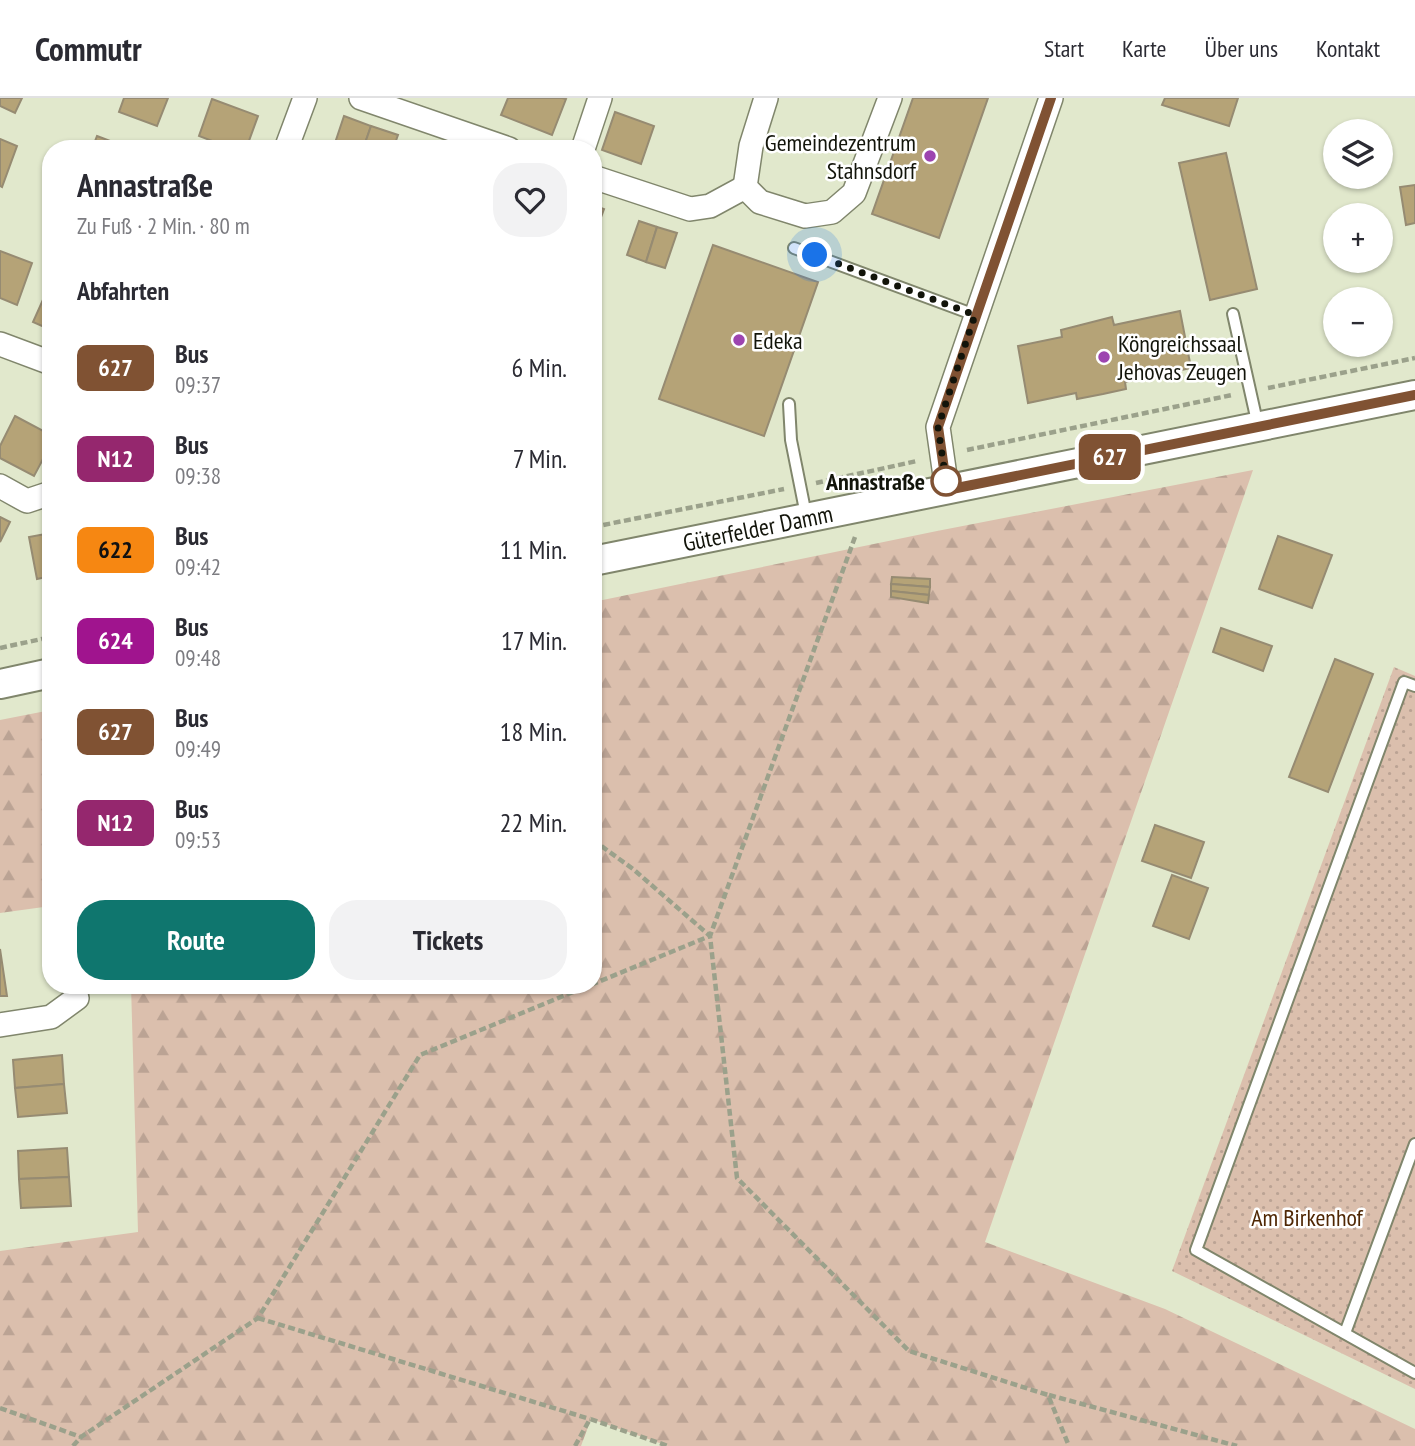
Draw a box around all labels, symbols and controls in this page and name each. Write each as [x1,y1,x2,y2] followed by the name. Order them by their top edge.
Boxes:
[35,27,142,70] text: Commutr
[1044,33,1084,64] text: Start
[1122,33,1167,64] text: Karte
[1205,33,1278,64] text: Über uns
[1316,33,1380,64] text: Kontakt
[1323,119,1393,357] map controls
[1323,119,1393,189] button: layers
[765,127,917,186] place label: Gemeindezentrum Stahnsdorf
[922,148,938,164] marker: Gemeindezentrum Stahnsdorf
[77,163,213,206] text: Annastraße
[493,163,567,237] button: heart
[1323,203,1393,273] button: +
[77,211,250,240] text: Zu Fuß · 2 Min. · 80 m
[797,237,832,272] your location
[77,274,169,307] text: Abfahrten
[1323,287,1393,357] button: −
[753,325,803,356] place label: Edeka
[1117,328,1247,387] place label: Köngreichssaal Jehovas Zeugen
[731,332,747,348] marker: Edeka
[175,337,208,370] text: Bus
[1096,349,1112,365] marker: Köngreichssaal Jehovas Zeugen
[512,351,567,384] text: 6 Min.
[98,352,133,383] text: 627
[175,370,221,399] text: 09:37
[175,428,208,461] text: Bus
[1070,434,1150,480] line badge: 627
[1093,441,1127,472] text: 627
[513,442,567,475] text: 7 Min.
[98,443,133,474] text: N12
[175,461,221,490] text: 09:38
[825,466,925,497] place label: Annastraße
[931,466,961,496] marker: Annastraße
[680,497,835,558] street label: Güterfelder Damm
[175,519,208,552] text: Bus
[500,533,567,566] text: 11 Min.
[98,534,133,565] text: 622
[175,552,221,581] text: 09:42
[175,610,208,643] text: Bus
[501,624,567,657] text: 17 Min.
[98,625,133,656] text: 624
[175,643,221,672] text: 09:48
[175,701,208,734] text: Bus
[500,715,567,748] text: 18 Min.
[98,716,133,747] text: 627
[175,734,221,763] text: 09:49
[175,792,208,825] text: Bus
[500,806,567,839] text: 22 Min.
[98,807,133,838] text: N12
[175,825,221,854] text: 09:53
[77,900,315,980] button: Route
[329,900,567,980] button: Tickets
[1251,1202,1364,1233] park label: Am Birkenhof

